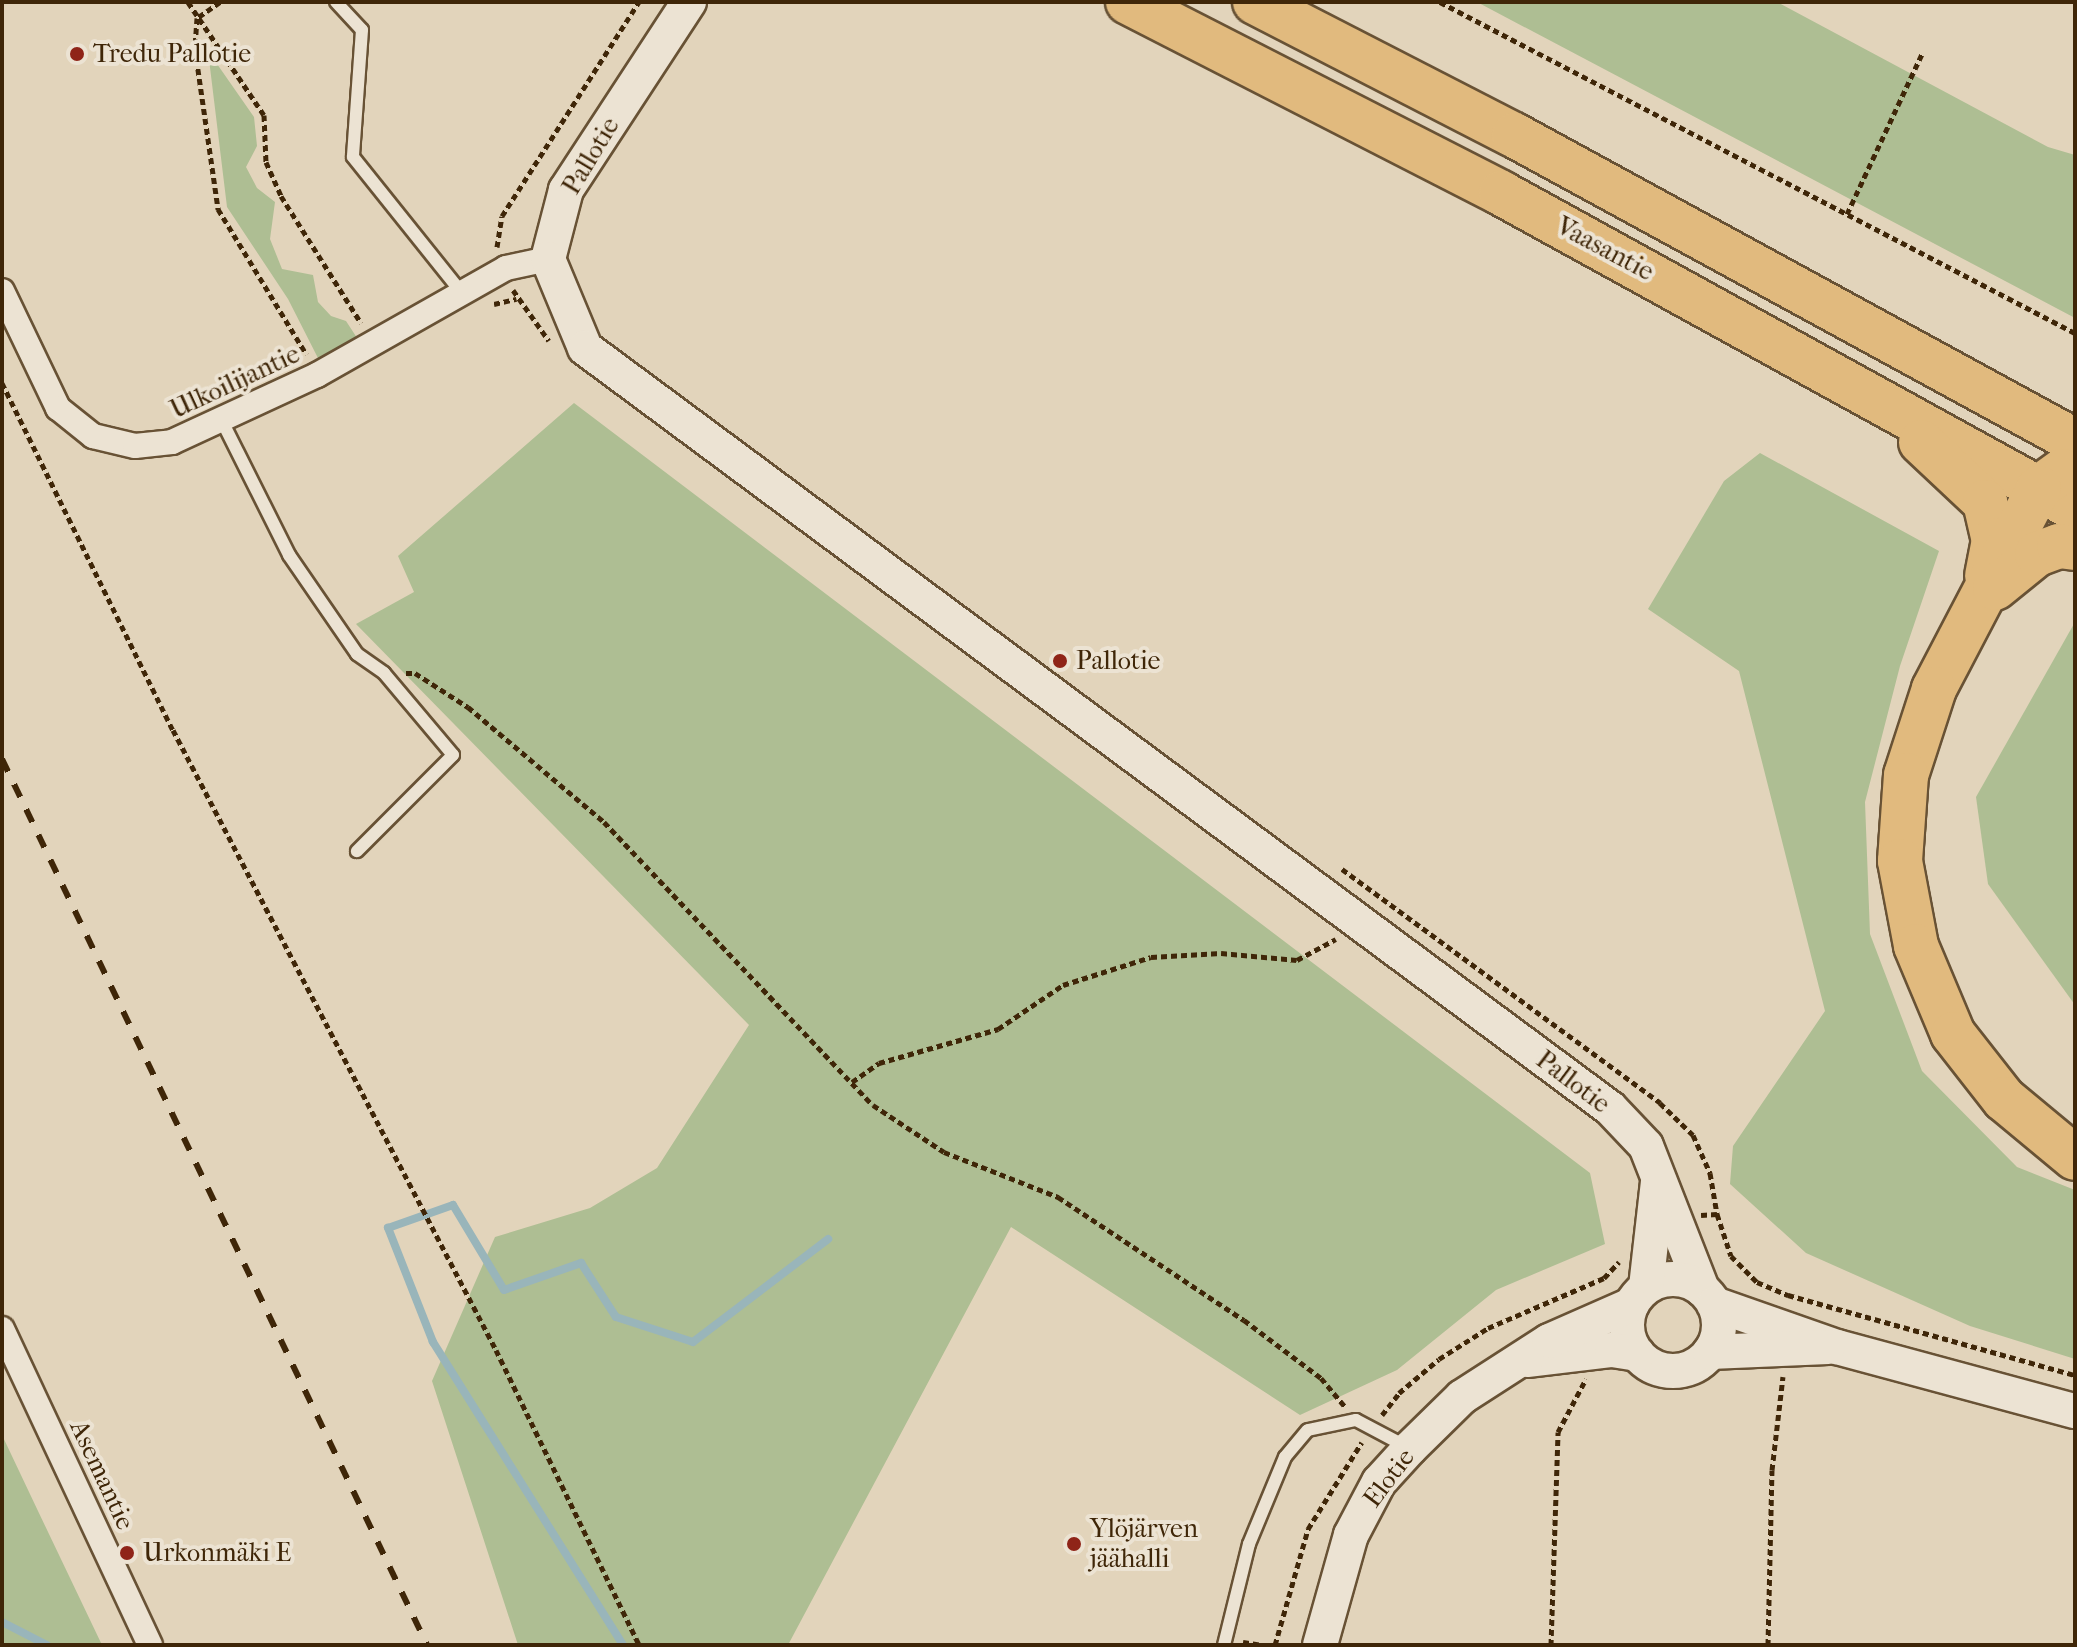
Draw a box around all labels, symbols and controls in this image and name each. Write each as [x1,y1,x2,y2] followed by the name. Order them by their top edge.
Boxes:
[93,38,251,70] place label: Tredu Pallotie
[68,45,86,63] marker: Tredu Pallotie
[556,112,626,200] street label: Pallotie
[1551,210,1659,288] street label: Vaasantie
[165,338,305,426] street label: Ulkoilijantie
[1076,645,1160,677] place label: Pallotie
[1051,652,1069,670] marker: Pallotie
[1530,1044,1616,1120] street label: Pallotie
[63,1415,141,1535] street label: Asemantie
[1357,1442,1421,1514] street label: Elotie
[1090,1513,1198,1574] place label: Ylöjärven jäähalli
[1065,1535,1083,1553] marker: Ylöjärven jäähalli
[143,1537,291,1569] place label: Urkonmäki E
[118,1544,136,1562] marker: Urkonmäki E

